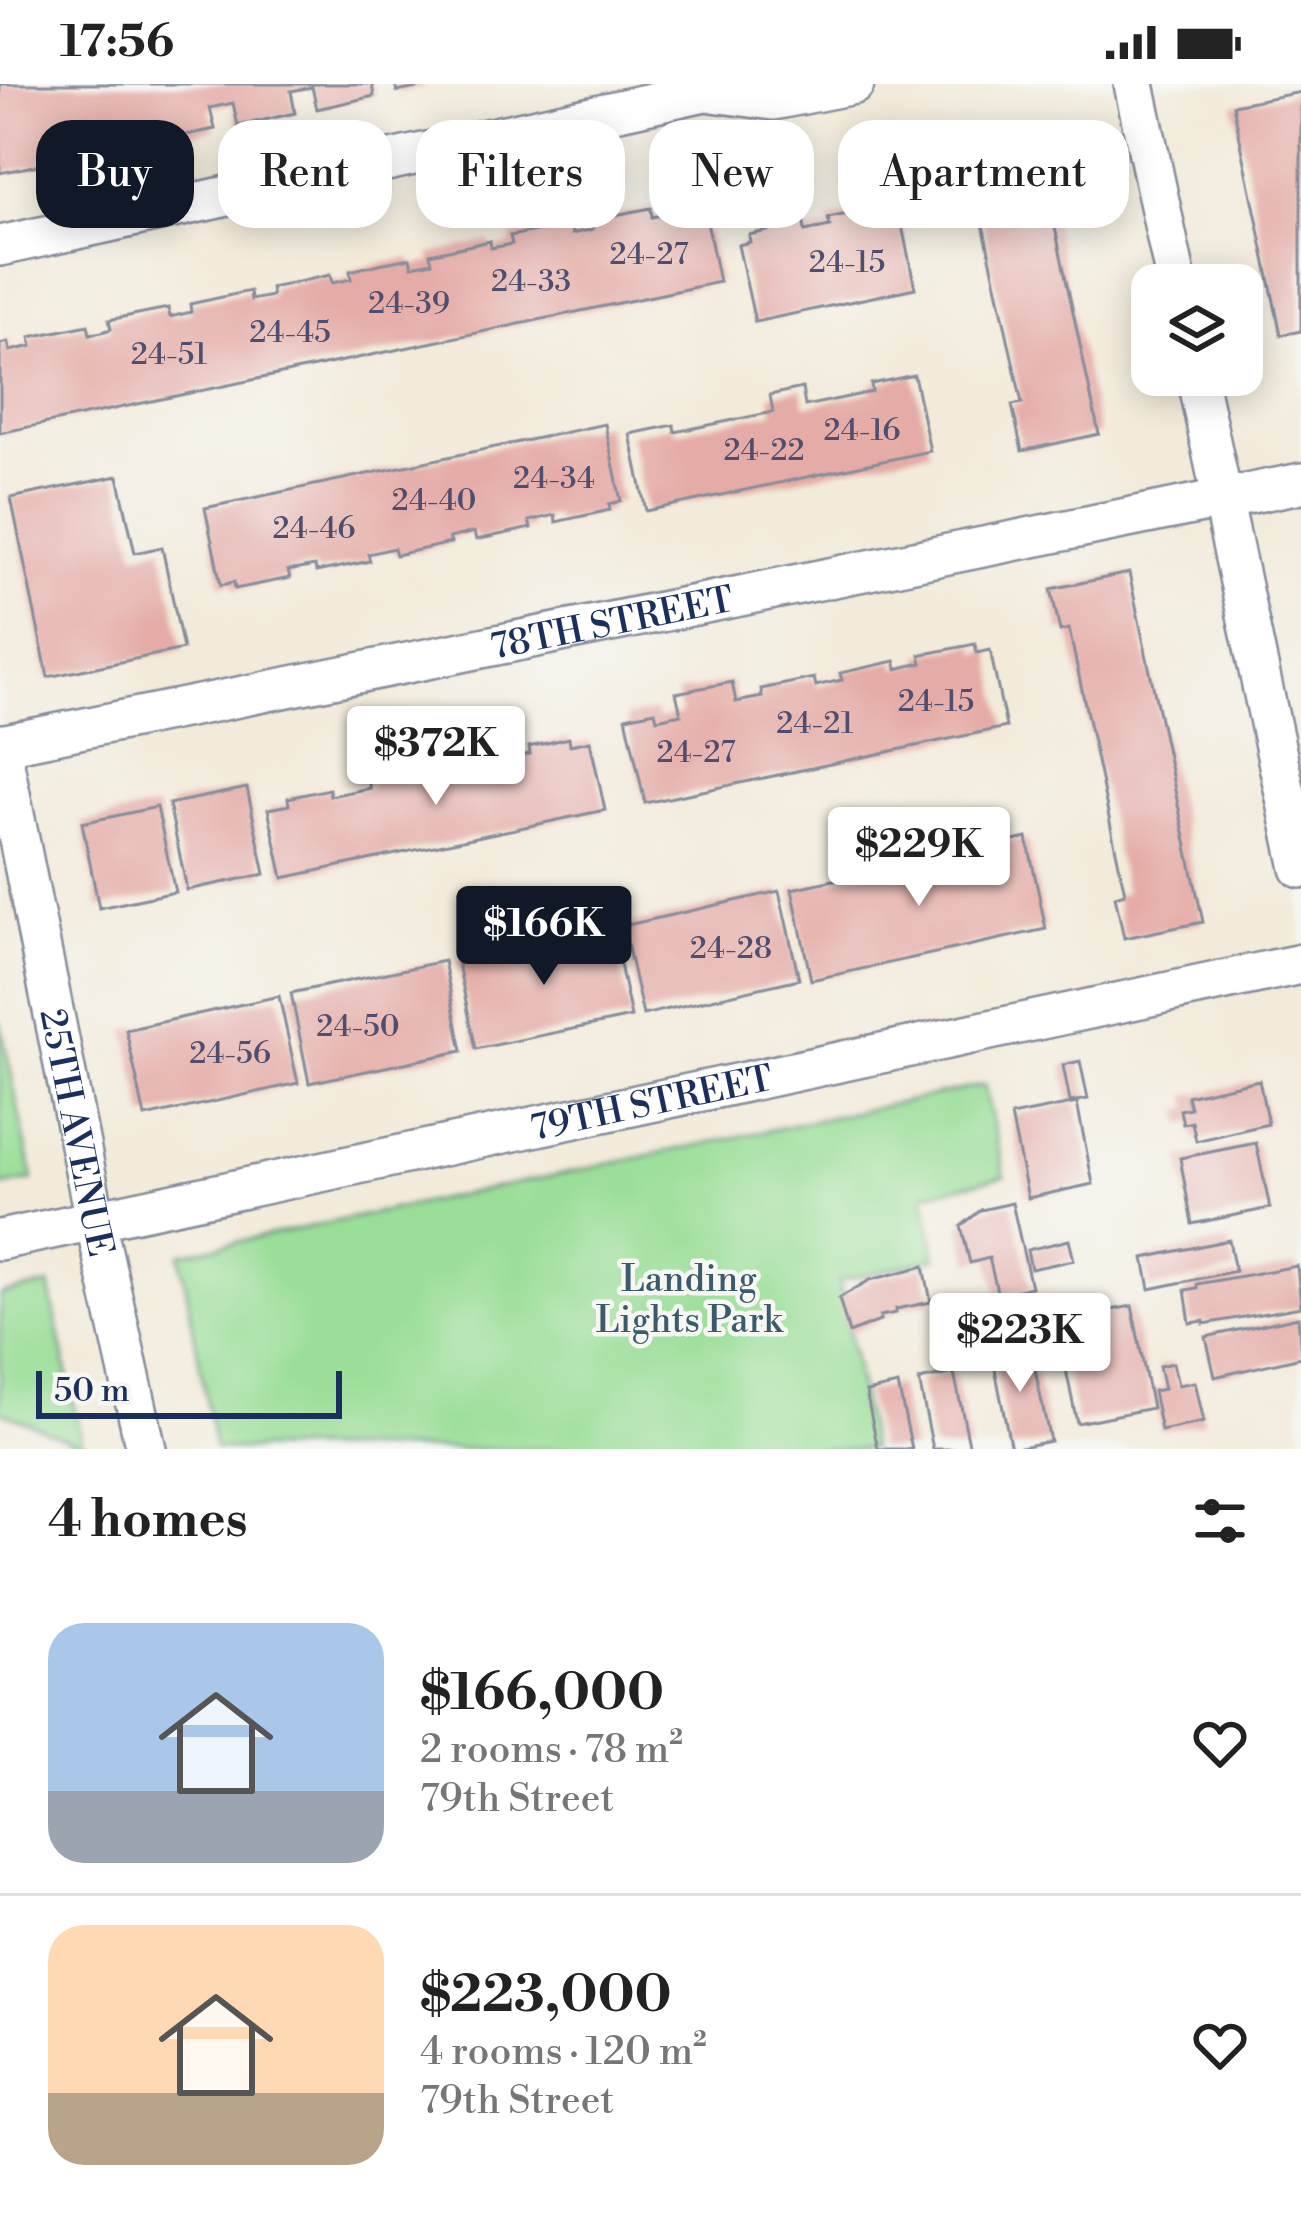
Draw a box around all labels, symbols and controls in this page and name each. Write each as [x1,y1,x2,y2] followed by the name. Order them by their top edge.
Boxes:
[60,14,174,71] text: 17:56
[36,120,194,228] chip: Buy
[218,120,392,228] chip: Rent
[416,120,625,228] chip: Filters
[649,120,814,228] chip: New
[838,120,1129,228] chip: Apartment
[609,236,689,274] house number: 24-27
[809,244,885,282] house number: 24-15
[491,263,571,301] house number: 24-33
[1131,264,1263,396] map controls
[1131,264,1263,396] button: layers
[368,285,450,323] house number: 24-39
[249,314,331,352] house number: 24-45
[131,336,207,374] house number: 24-51
[823,412,901,450] house number: 24-16
[723,432,805,470] house number: 24-22
[513,460,595,498] house number: 24-34
[392,482,476,520] house number: 24-40
[272,510,356,548] house number: 24-46
[487,578,737,671] street label: 78TH STREET
[898,683,974,721] house number: 24-15
[776,705,854,743] house number: 24-21
[352,706,520,808] pin: $372K
[374,720,498,769] text: $372K
[656,734,736,772] house number: 24-27
[835,807,1003,909] pin: $229K
[855,821,983,870] text: $229K
[460,886,628,988] pin: $166K
[483,900,605,949] text: $166K
[690,930,772,968] house number: 24-28
[28,1005,122,1261] street label: 25TH AVENUE
[316,1008,400,1046] house number: 24-50
[189,1035,271,1073] house number: 24-56
[527,1057,777,1152] street label: 79TH STREET
[596,1258,785,1344] park label: Landing Lights Park
[936,1293,1104,1395] pin: $223K
[956,1307,1084,1356] text: $223K
[36,1365,342,1418] scale bar
[54,1371,130,1412] text: 50 m
[1187,1488,1253,1554] icon: filters
[48,1489,248,1553] text: 4 homes
[420,1662,664,1726] text: $166,000
[144,1671,288,1815] icon: home
[1187,1710,1253,1776] icon: heart
[420,1726,683,1775] text: 2 rooms · 78 m²
[420,1775,614,1824] text: 79th Street
[420,1964,672,2028] text: $223,000
[144,1973,288,2117] icon: home
[1187,2012,1253,2078] icon: heart
[420,2028,707,2077] text: 4 rooms · 120 m²
[420,2077,614,2126] text: 79th Street

